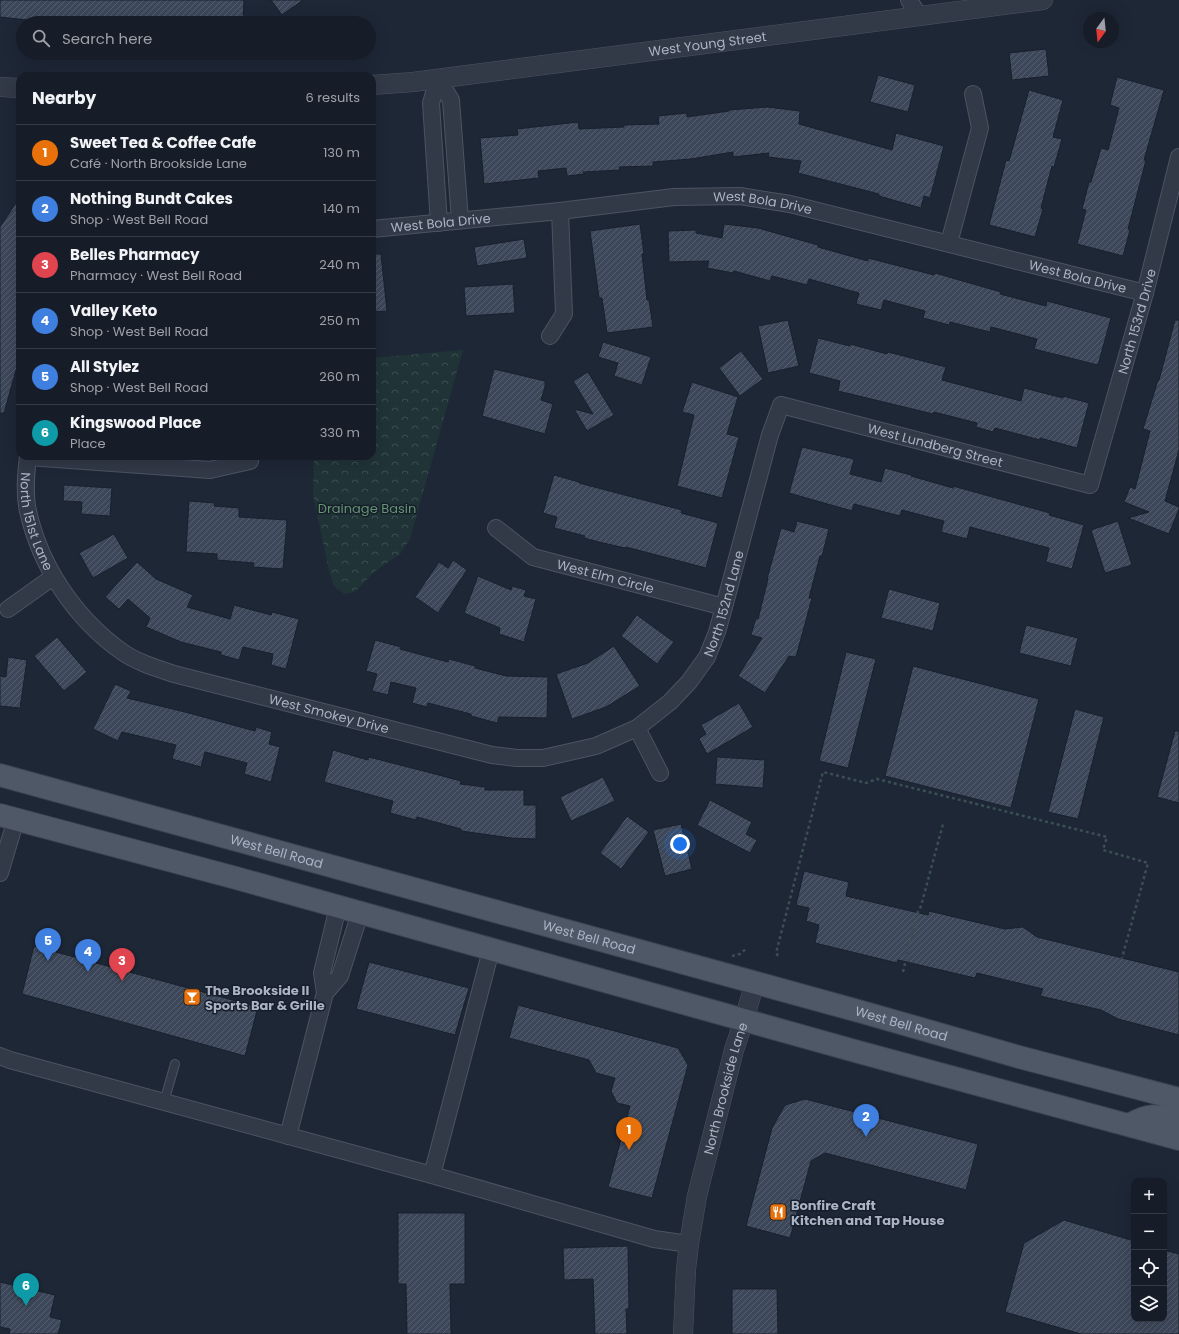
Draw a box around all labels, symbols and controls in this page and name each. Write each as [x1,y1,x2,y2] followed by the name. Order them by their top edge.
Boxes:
[1083,12,1119,48] north arrow
[16,16,376,60] search box
[30,27,52,49] icon: search
[647,27,768,61] street label: West Young Street
[62,28,152,49] text: Search here
[32,86,96,110] text: Nearby
[306,88,360,107] text: 6 results
[70,132,256,153] text: Sweet Tea & Coffee Cafe
[43,143,47,162] text: 1
[323,143,360,162] text: 130 m
[70,154,247,173] text: Café · North Brookside Lane
[713,186,814,219] street label: West Bola Drive
[70,188,233,209] text: Nothing Bundt Cakes
[41,199,49,218] text: 2
[323,199,360,218] text: 140 m
[390,208,491,237] street label: West Bola Drive
[70,210,208,229] text: Shop · West Bell Road
[70,244,199,265] text: Belles Pharmacy
[41,255,49,274] text: 3
[319,255,360,274] text: 240 m
[1027,255,1129,298] street label: West Bola Drive
[70,266,242,285] text: Pharmacy · West Bell Road
[1113,267,1160,376] street label: North 153rd Drive
[70,300,157,321] text: Valley Keto
[41,311,49,330] text: 4
[319,311,360,330] text: 250 m
[70,322,208,341] text: Shop · West Bell Road
[70,356,139,377] text: All Stylez
[41,367,49,386] text: 5
[319,367,360,386] text: 260 m
[70,378,208,397] text: Shop · West Bell Road
[70,412,201,433] text: Kingswood Place
[866,418,1005,472] street label: West Lundberg Street
[41,423,49,442] text: 6
[320,423,360,442] text: 330 m
[70,434,105,453] text: Place
[16,472,58,574] street label: North 151st Lane
[318,499,416,518] park label: Drainage Basin
[699,548,748,659] street label: North 152nd Lane
[555,554,656,598] street label: West Elm Circle
[267,689,391,738] street label: West Smokey Drive
[228,829,325,873] street label: West Bell Road
[670,834,690,854] your location
[541,915,638,959] street label: West Bell Road
[35,928,61,961] pin: 5
[75,939,101,972] pin: 4
[109,948,135,981] pin: 3
[205,981,325,1015] place label: The Brookside II Sports Bar & Grille
[182,987,202,1007] bar icon: The Brookside II Sports Bar & Grille
[853,1001,950,1046] street label: West Bell Road
[698,1020,752,1157] street label: North Brookside Lane
[853,1104,879,1137] pin: 2
[616,1117,642,1150] pin: 1
[1131,1178,1167,1322] map controls
[1131,1178,1167,1214] button: +
[791,1196,944,1230] place label: Bonfire Craft Kitchen and Tap House
[768,1202,788,1222] restaurant icon: Bonfire Craft Kitchen and Tap House
[1131,1214,1167,1250] button: −
[1131,1250,1167,1286] button: locate
[13,1273,39,1306] pin: 6
[1131,1286,1167,1322] button: layers

